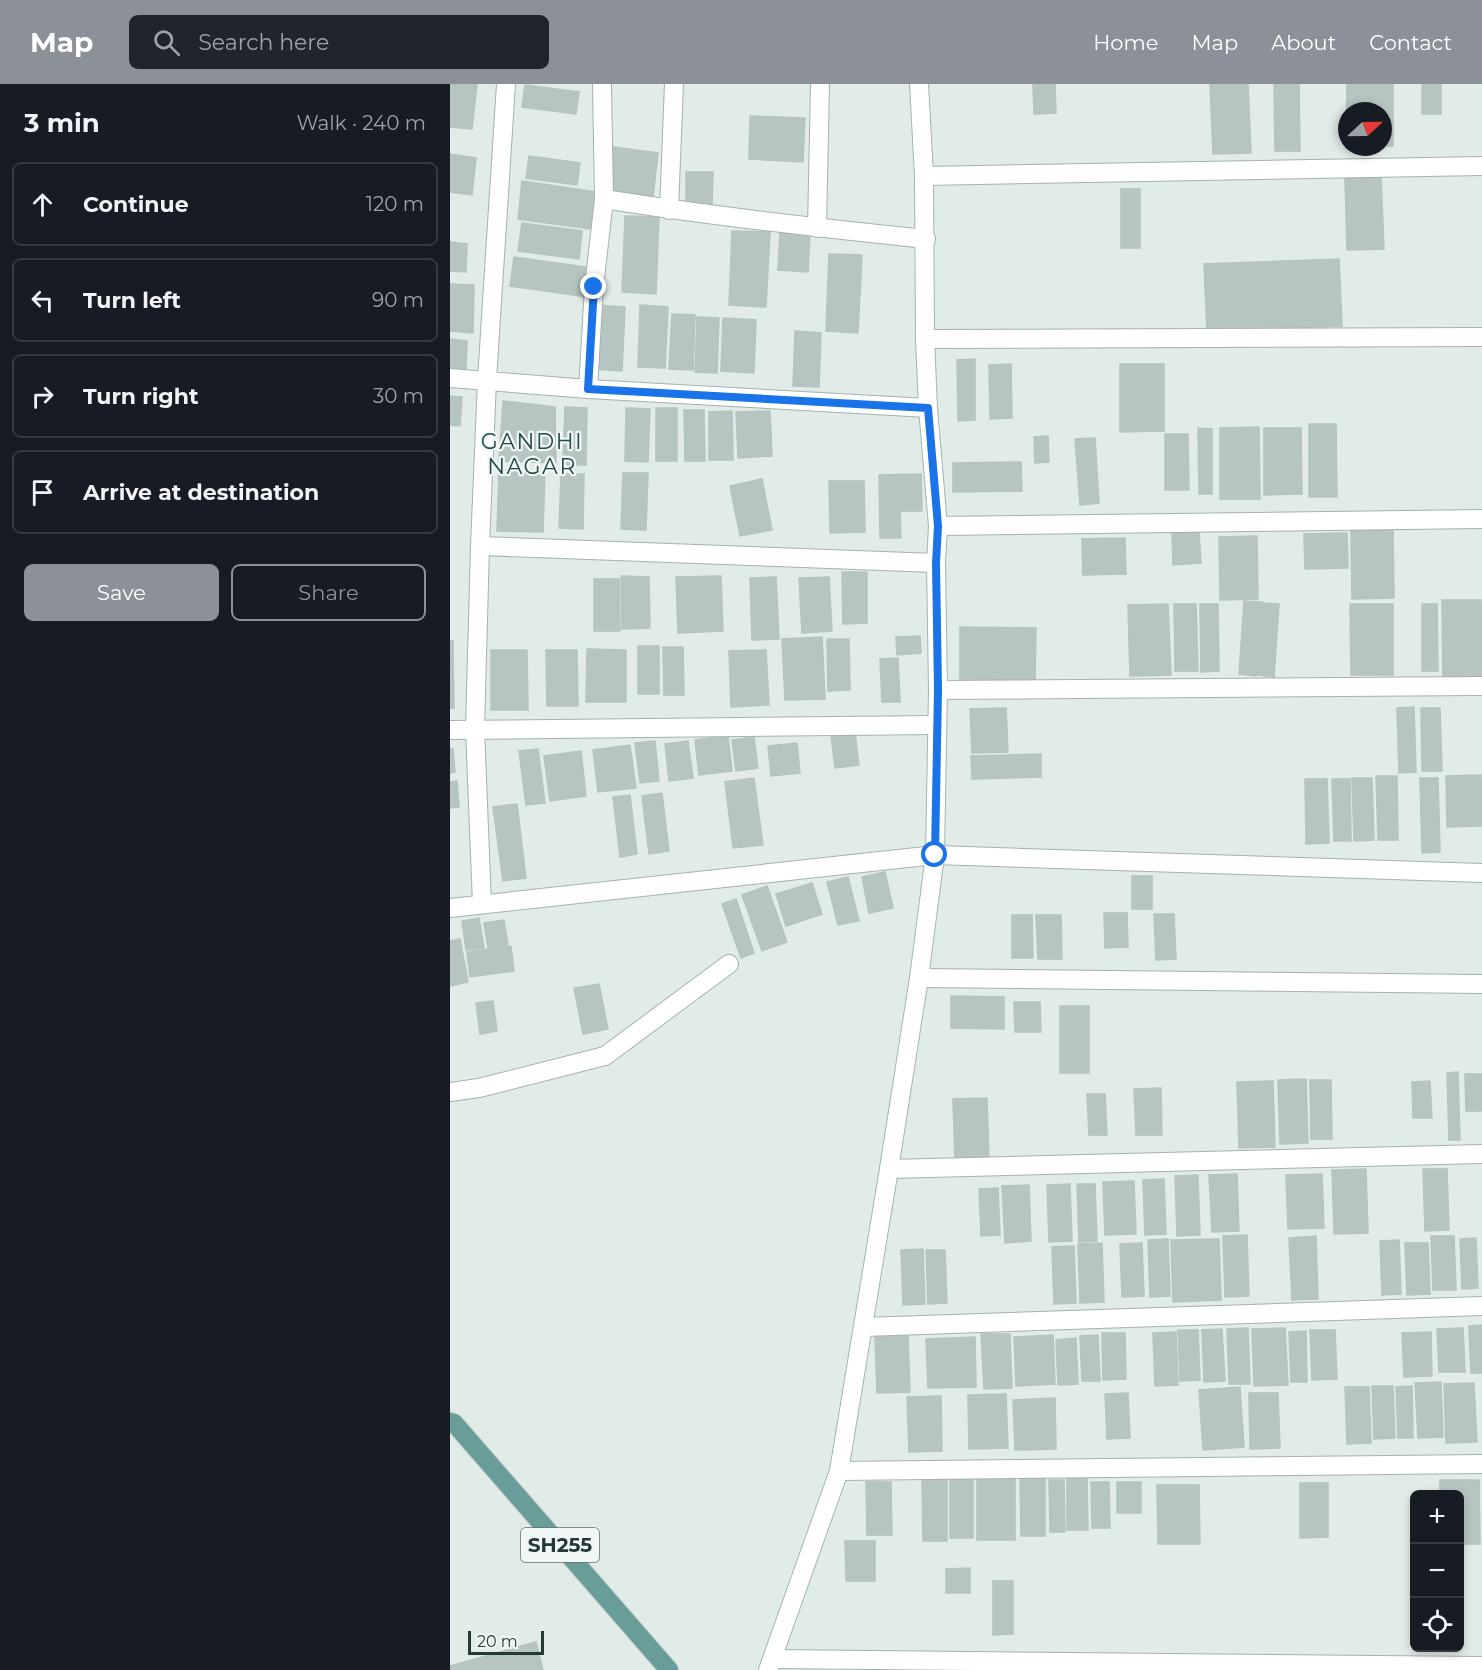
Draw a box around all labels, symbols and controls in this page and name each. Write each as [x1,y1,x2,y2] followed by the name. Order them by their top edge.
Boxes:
[129,15,549,69] search box
[30,25,93,59] text: Map
[150,26,183,59] icon: search
[198,29,329,56] text: Search here
[1093,30,1158,55] text: Home
[1191,30,1238,55] text: Map
[1271,30,1336,55] text: About
[1369,30,1452,55] text: Contact
[1338,102,1392,156] north arrow
[24,107,100,139] text: 3 min
[296,111,426,135] text: Walk · 240 m
[26,188,59,221] icon: ahead
[83,191,189,218] text: Continue
[366,192,424,216] text: 120 m
[580,273,606,299] route end
[26,284,59,317] icon: left
[83,287,181,314] text: Turn left
[372,288,424,312] text: 90 m
[26,380,59,413] icon: right
[83,383,198,410] text: Turn right
[373,384,424,408] text: 30 m
[481,428,583,480] district label: GANDHI NAGAR
[26,476,59,509] icon: arrive
[83,479,319,506] text: Arrive at destination
[24,564,219,621] button: Save
[231,564,426,621] button: Share
[921,841,947,867] route start
[1410,1490,1464,1652] map controls
[1410,1490,1464,1544] button: +
[521,1528,599,1562] road number: SH255
[1410,1544,1464,1598] button: −
[1410,1598,1464,1652] button: locate
[468,1628,544,1656] scale bar
[477,1632,518,1651] text: 20 m

